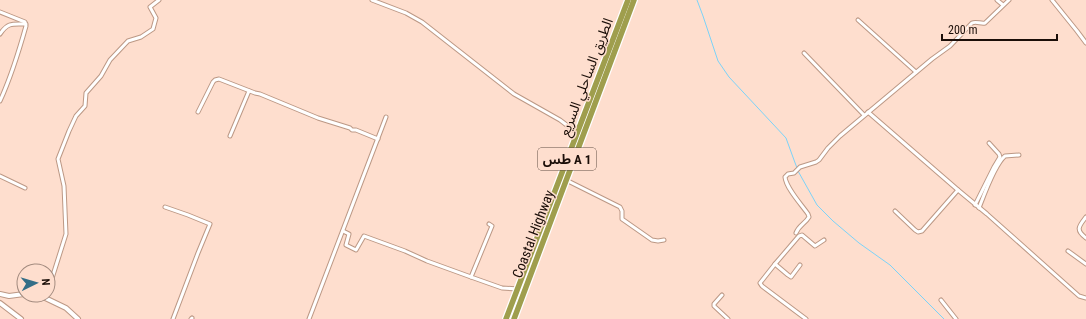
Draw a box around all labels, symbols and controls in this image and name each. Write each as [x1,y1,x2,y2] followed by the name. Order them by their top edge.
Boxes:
[556,16,619,140] street label: الطريق الساحلي السريع
[942,16,1057,42] scale bar
[948,23,978,37] text: 200 m
[538,148,596,170] road number: طس A 1
[509,188,557,280] street label: Coastal Highway
[16,263,56,303] north arrow
[39,278,52,286] text: N

